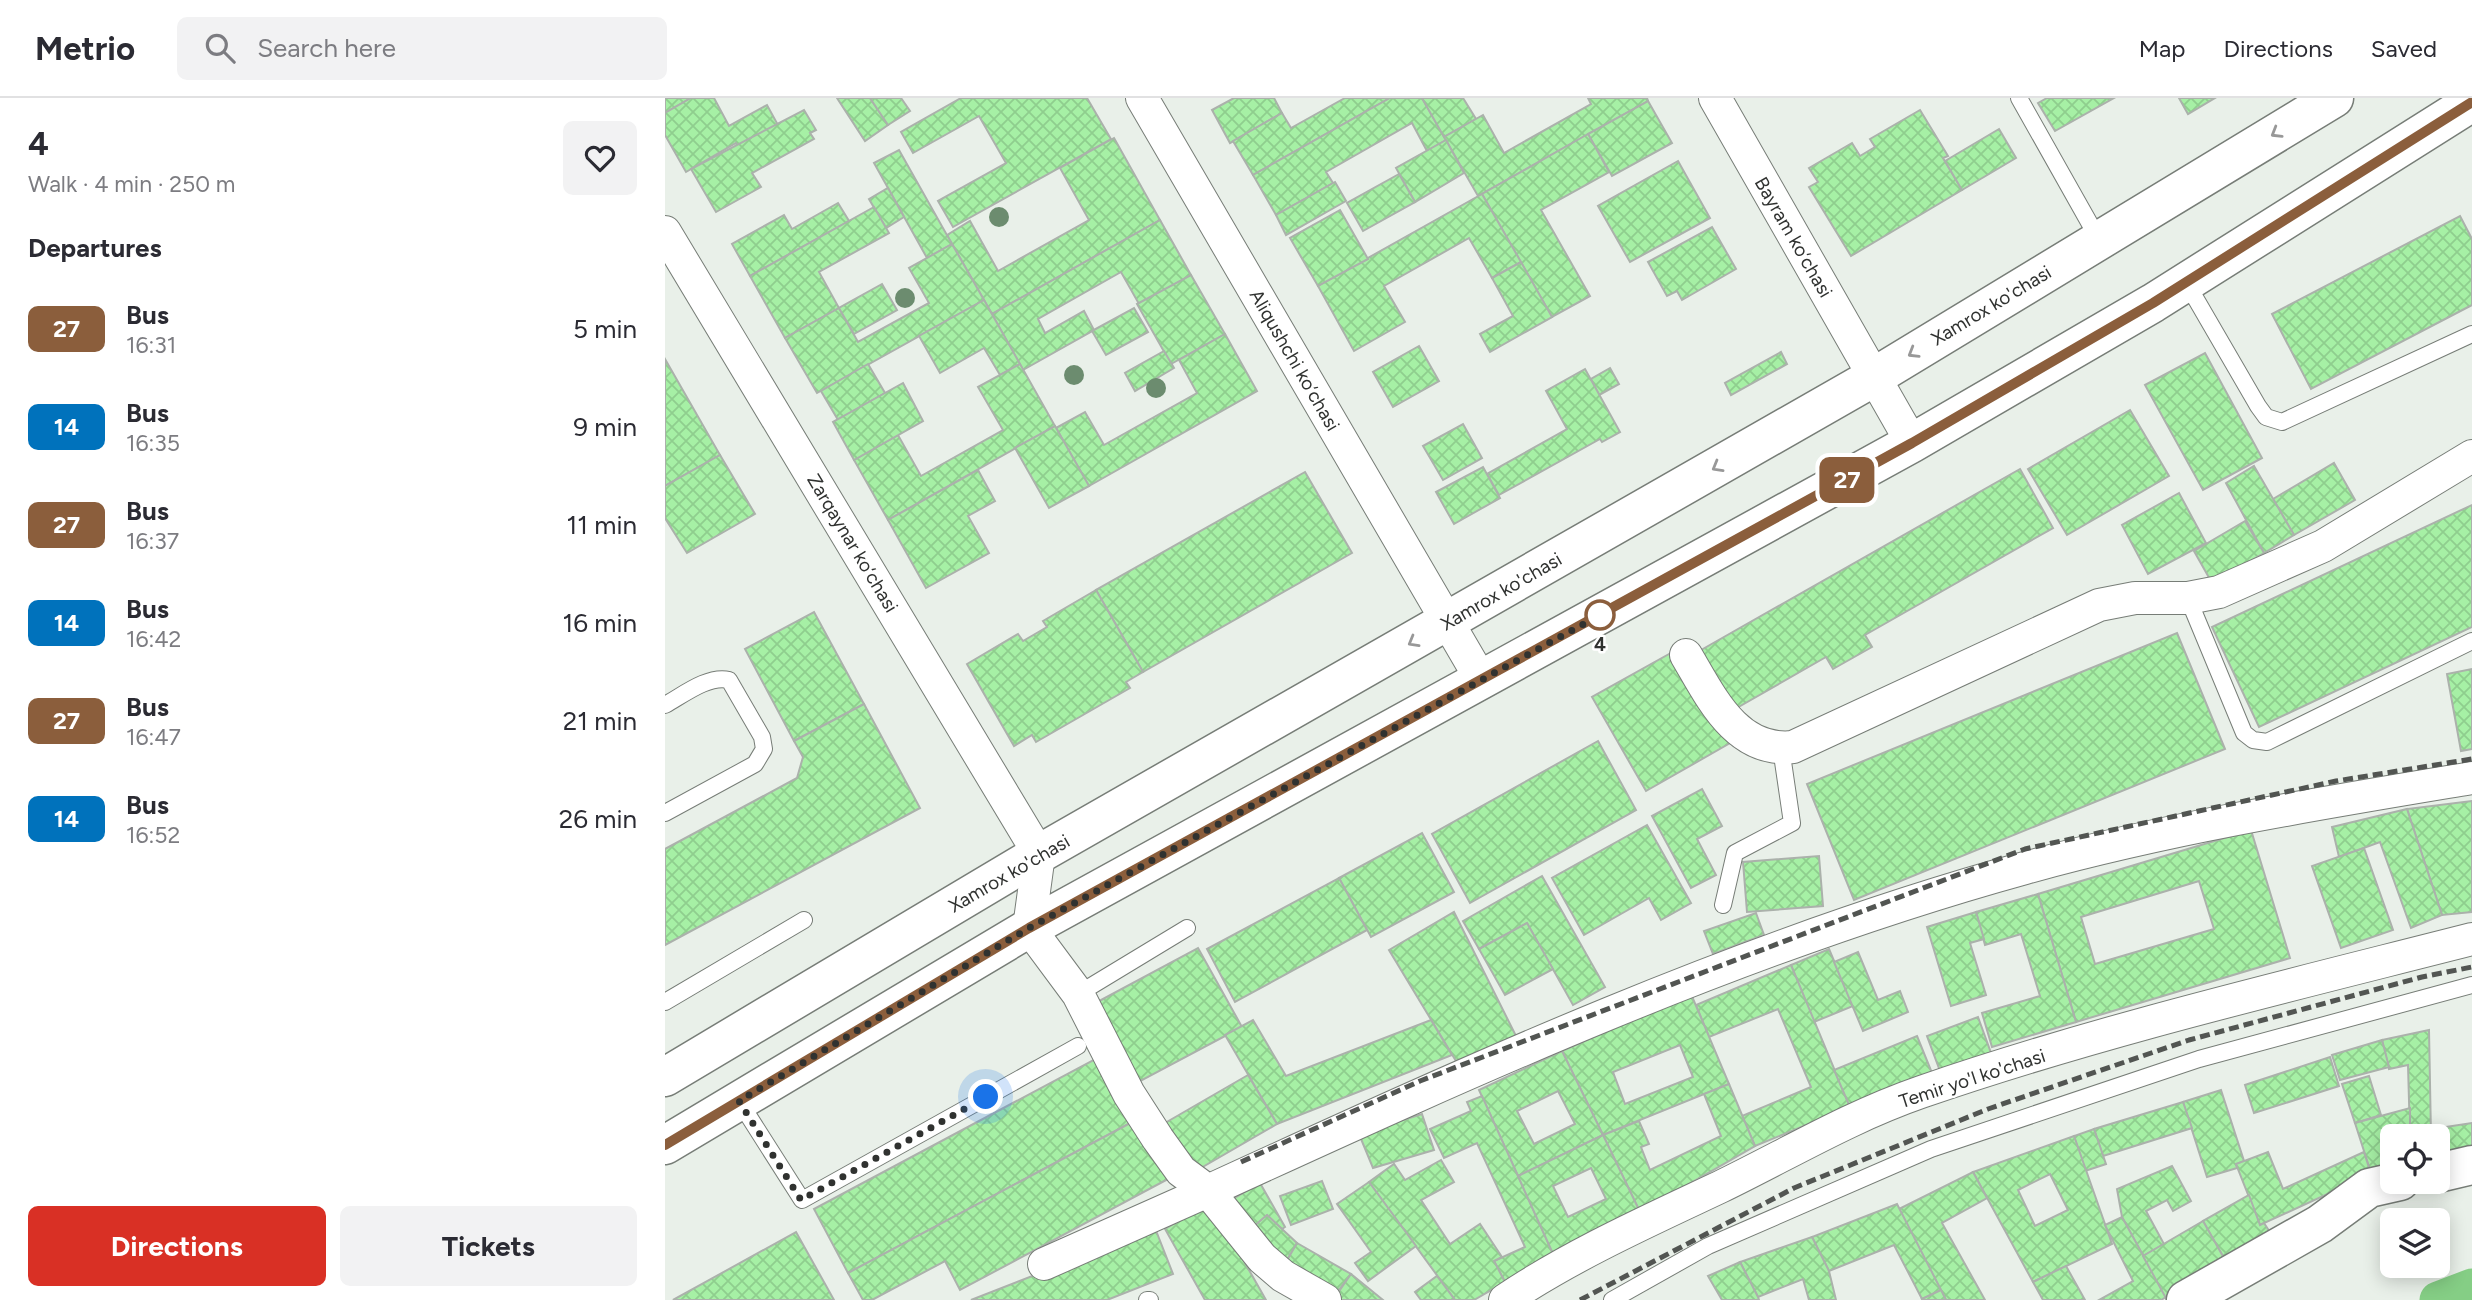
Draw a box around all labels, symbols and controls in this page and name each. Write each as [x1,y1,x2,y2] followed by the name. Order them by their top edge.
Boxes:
[177,17,667,80] search box
[35,29,135,68] text: Metrio
[201,29,239,67] icon: search
[257,32,396,64] text: Search here
[2139,34,2185,63] text: Map
[2223,34,2333,63] text: Directions
[2371,34,2437,63] text: Saved
[563,121,637,195] button: heart
[28,124,49,163] text: 4
[2270,125,2283,138] one-way arrow
[28,170,235,198] text: Walk · 4 min · 250 m
[1750,173,1837,302] street label: Bayram ko‘chasi
[28,232,162,264] text: Departures
[1927,261,2055,350] street label: Xamrox ko'chasi
[1245,285,1344,435] street label: Aliqushchi ko‘chasi
[126,299,169,331] text: Bus
[573,313,637,345] text: 5 min
[53,314,80,343] text: 27
[126,331,176,359] text: 16:31
[1908,345,1921,358] one-way arrow
[126,397,169,429] text: Bus
[573,411,637,443] text: 9 min
[54,412,79,441] text: 14
[126,429,180,457] text: 16:35
[1815,457,1879,503] line badge: 27
[1711,459,1724,472] one-way arrow
[1833,465,1861,494] text: 27
[802,470,903,617] street label: Zarqaynar ko‘chasi
[126,495,169,527] text: Bus
[566,509,637,541] text: 11 min
[53,510,80,539] text: 27
[126,527,179,555] text: 16:37
[1437,548,1566,635] street label: Xamrox ko'chasi
[126,593,169,625] text: Bus
[1585,600,1615,630] marker: 4
[562,607,637,639] text: 16 min
[54,608,79,637] text: 14
[126,625,181,653] text: 16:42
[1594,633,1606,656] place label: 4
[1408,634,1421,647] one-way arrow
[126,691,169,723] text: Bus
[563,705,637,737] text: 21 min
[53,706,80,735] text: 27
[126,723,181,751] text: 16:47
[126,789,169,821] text: Bus
[559,803,637,835] text: 26 min
[54,804,79,833] text: 14
[126,821,180,849] text: 16:52
[945,830,1074,917] street label: Xamrox ko'chasi
[1896,1044,2048,1113] street label: Temir yo'l ko'chasi
[968,1079,1003,1114] your location
[2380,1124,2450,1278] map controls
[2380,1124,2450,1194] button: locate
[28,1206,326,1286] button: Directions
[340,1206,637,1286] button: Tickets
[2380,1208,2450,1278] button: layers

